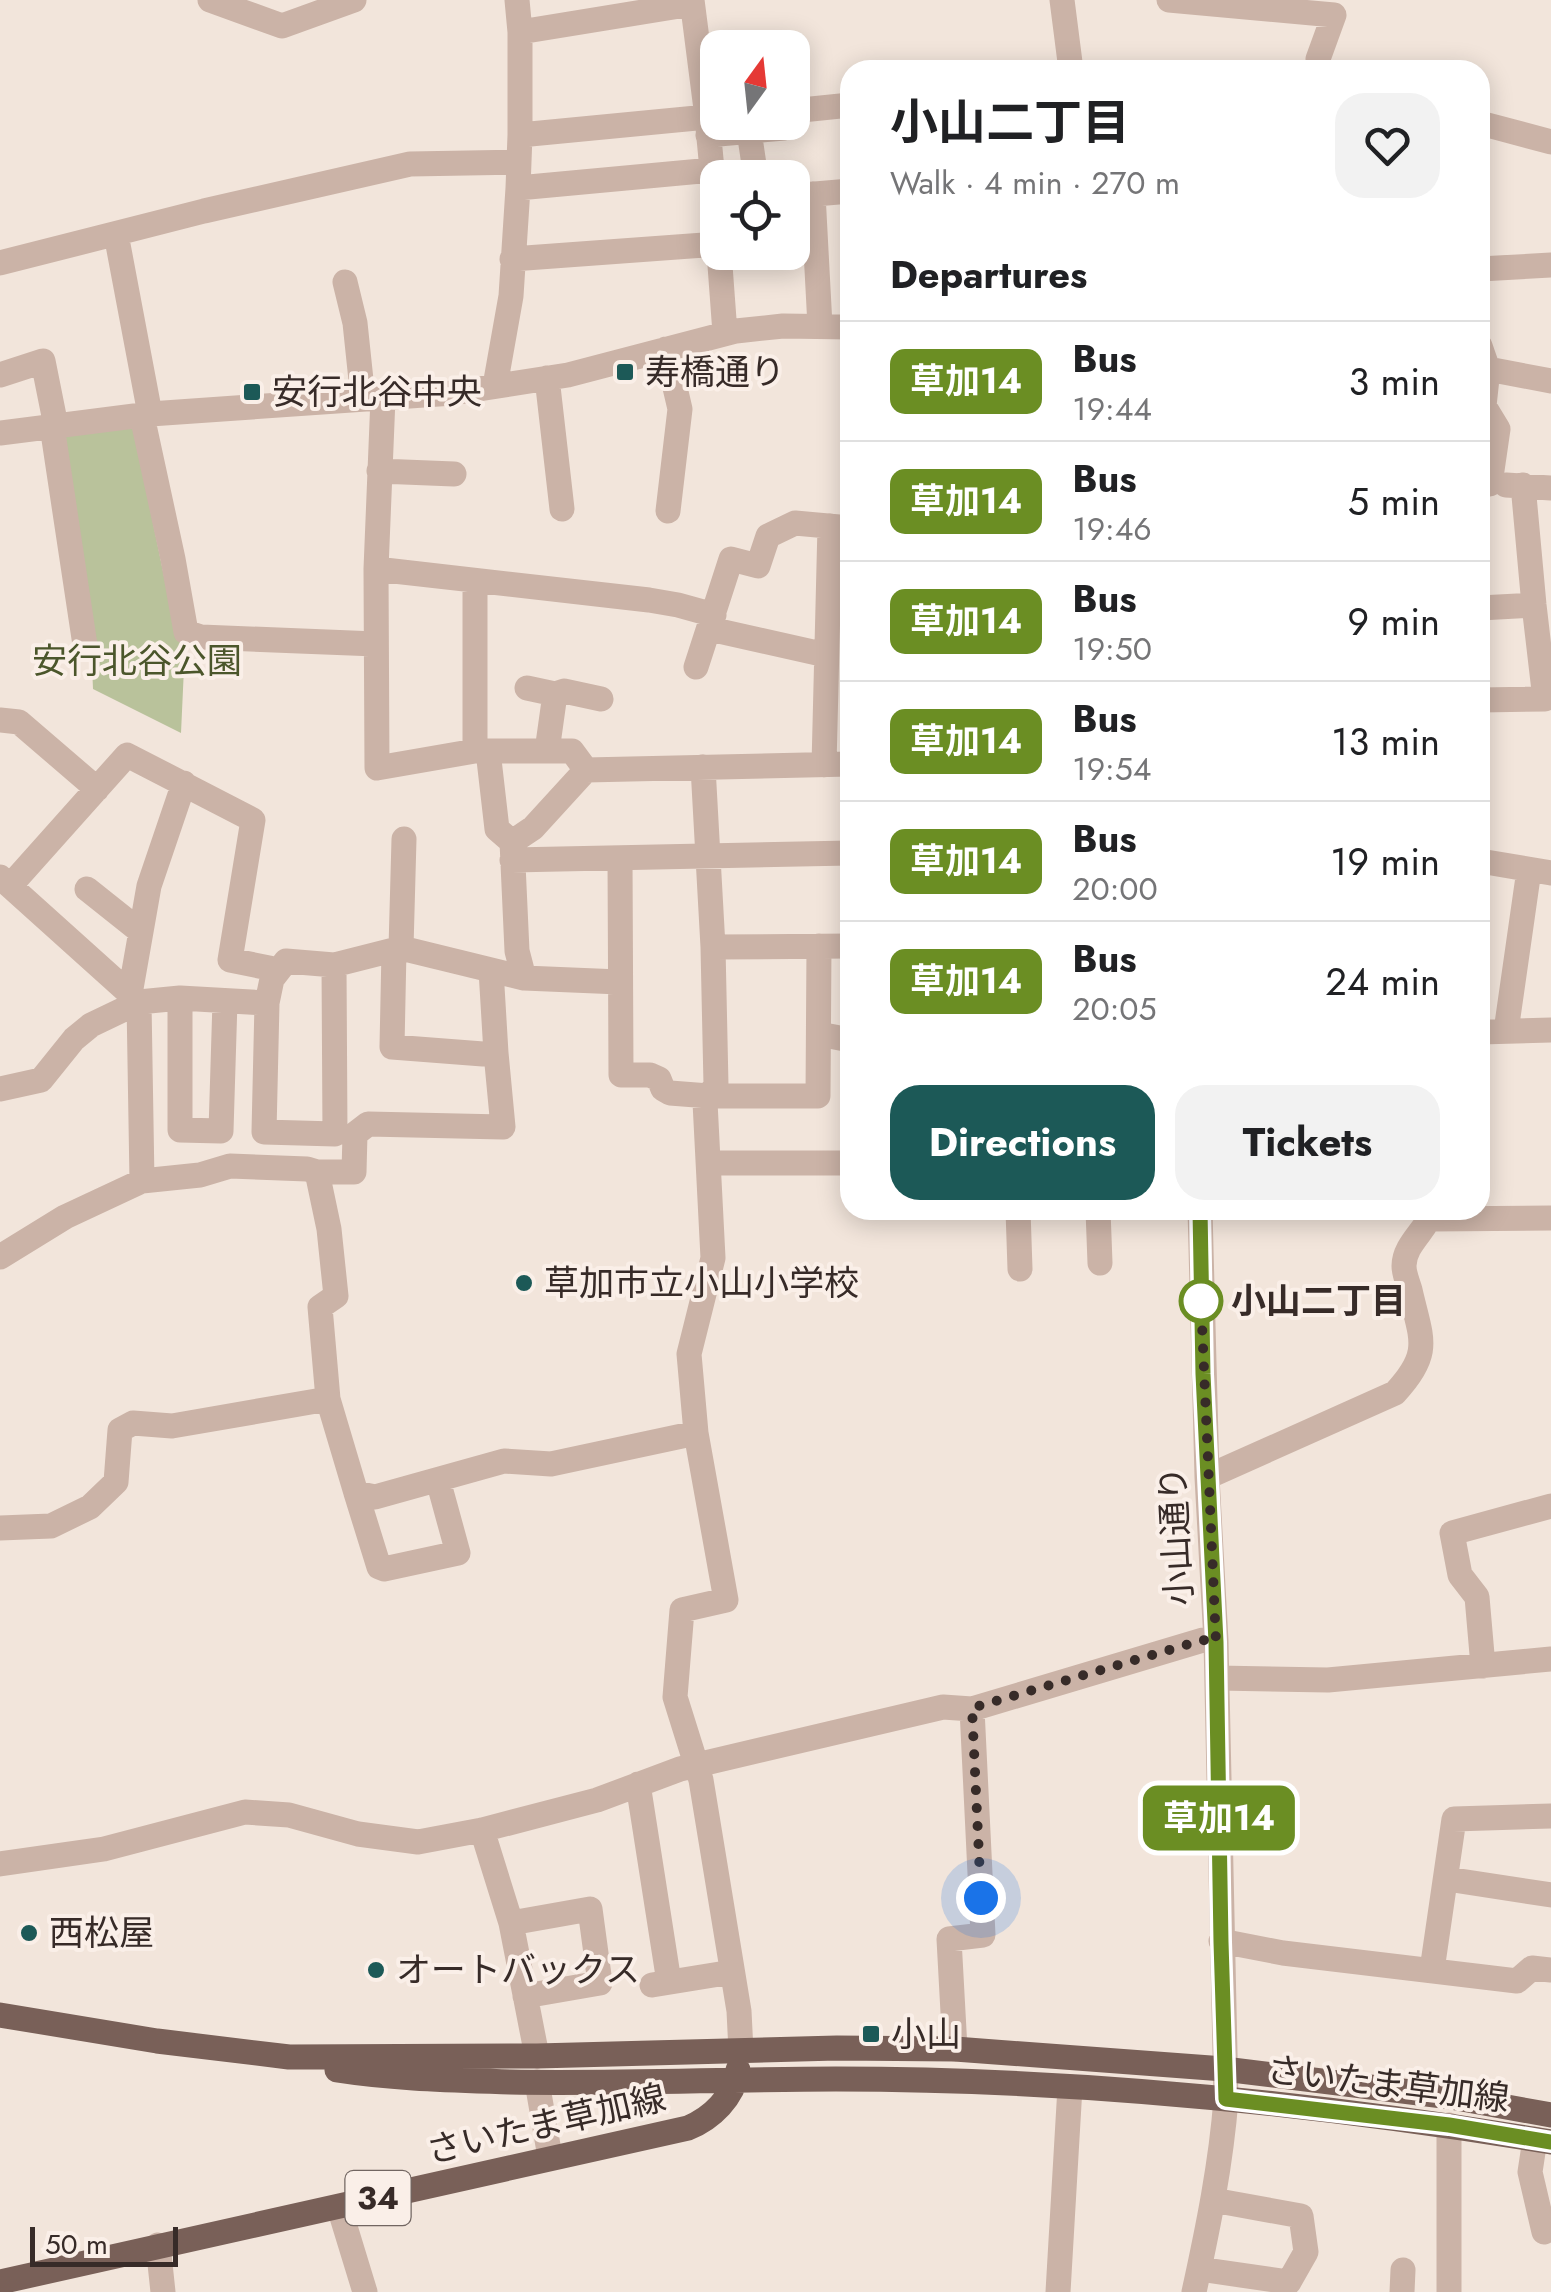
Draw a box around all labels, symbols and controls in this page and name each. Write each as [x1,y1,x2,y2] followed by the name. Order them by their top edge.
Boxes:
[700,30,810,140] north arrow
[700,30,810,270] map controls
[890,88,1130,157] text: 小山二丁目
[1335,93,1440,198] button: heart
[700,160,810,270] button: locate
[890,160,1180,206] text: Walk · 4 min · 270 m
[890,247,1087,302] text: Departures
[1072,331,1137,386] text: Bus
[645,347,785,397] place label: 寿橋通り
[1348,354,1440,409] text: 3 min
[910,356,1022,406] text: 草加14
[614,361,636,383] marker: 寿橋通り
[272,367,482,417] place label: 安行北谷中央
[241,381,263,403] marker: 安行北谷中央
[1072,386,1152,432] text: 19:44
[1072,451,1137,506] text: Bus
[1348,474,1440,529] text: 5 min
[910,476,1022,526] text: 草加14
[1072,506,1152,552] text: 19:46
[1072,571,1137,626] text: Bus
[1347,594,1440,649] text: 9 min
[910,596,1022,646] text: 草加14
[1072,626,1152,672] text: 19:50
[32,636,242,686] park label: 安行北谷公園
[1072,691,1137,746] text: Bus
[1331,714,1440,769] text: 13 min
[910,716,1022,766] text: 草加14
[1072,746,1151,792] text: 19:54
[1072,811,1137,866] text: Bus
[1330,834,1440,889] text: 19 min
[910,836,1022,886] text: 草加14
[1072,866,1158,912] text: 20:00
[1072,931,1137,986] text: Bus
[1325,954,1440,1009] text: 24 min
[910,956,1022,1006] text: 草加14
[1072,986,1157,1032] text: 20:05
[890,1085,1155,1200] button: Directions
[1175,1085,1440,1200] button: Tickets
[544,1258,859,1308] place label: 草加市立小山小学校
[513,1272,535,1294] marker: 草加市立小山小学校
[1231,1276,1406,1326] place label: 小山二丁目
[1180,1280,1222,1322] marker: 小山二丁目
[1147,1465,1205,1607] street label: 小山通り
[1149,1786,1289,1850] line badge: 草加14
[1163,1793,1275,1843] text: 草加14
[956,1873,1006,1923] your location
[49,1908,154,1958] place label: 西松屋
[18,1922,40,1944] marker: 西松屋
[396,1945,640,1995] place label: オートバックス
[365,1959,387,1981] marker: オートバックス
[891,2009,961,2059] place label: 小山
[860,2023,882,2045] marker: 小山
[1264,2044,1512,2124] street label: さいたま草加線
[422,2072,670,2176] street label: さいたま草加線
[346,2171,410,2225] road number: 34
[30,2222,178,2266] scale bar
[45,2224,108,2265] text: 50 m

